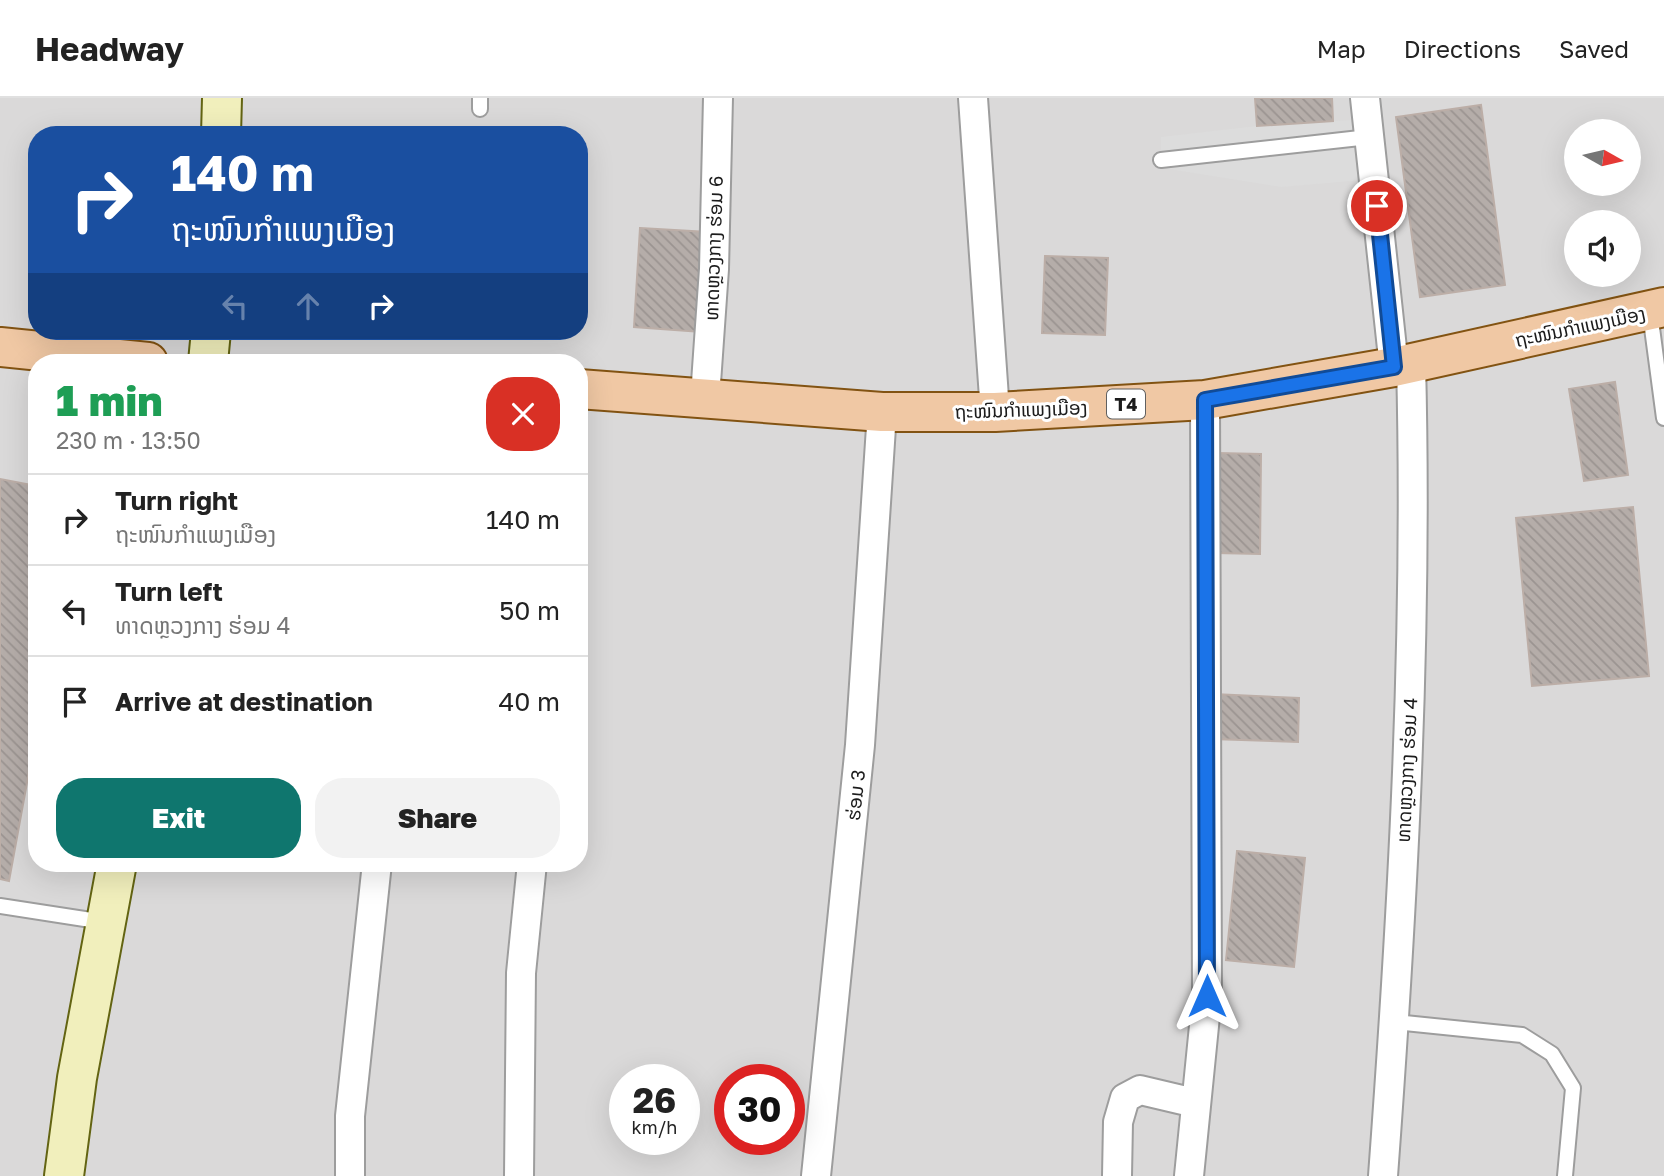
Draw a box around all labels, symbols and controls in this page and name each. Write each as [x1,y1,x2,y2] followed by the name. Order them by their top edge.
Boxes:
[35,29,184,68] text: Headway
[1317,34,1366,63] text: Map
[1404,34,1521,63] text: Directions
[1559,34,1629,63] text: Saved
[1564,119,1642,196] north arrow
[1564,119,1641,287] map controls
[171,143,314,202] text: 140 m
[56,154,147,245] icon: right
[699,175,727,321] street label: ທາດຫຼວງກາງ ຮ່ອມ 6
[1347,176,1407,236] pin
[1358,187,1396,225] icon: arrive
[171,210,395,248] text: ຖະໜົນກຳແພງເມືອງ
[1564,210,1641,287] button: sound
[216,287,254,325] icon: left
[289,287,327,325] icon: ahead
[362,287,400,325] icon: right
[1512,301,1648,351] street label: ຖະໜົນກຳແພງເມືອງ
[56,375,163,425] text: 1 min
[486,377,560,451] button: close
[1107,390,1145,418] road number: T4
[954,395,1088,423] street label: ຖະໜົນກຳແພງເມືອງ
[56,426,201,454] text: 230 m · 13:50
[115,485,238,516] text: Turn right
[56,501,94,539] icon: right
[486,504,560,535] text: 140 m
[115,520,276,548] text: ຖະໜົນກຳແພງເມືອງ
[115,576,223,607] text: Turn left
[56,592,94,630] icon: left
[499,595,560,626] text: 50 m
[115,611,291,639] text: ທາດຫຼວງກາງ ຮ່ອມ 4
[56,683,94,721] icon: arrive
[115,686,373,717] text: Arrive at destination
[499,686,560,717] text: 40 m
[1391,697,1421,843] street label: ທາດຫຼວງກາງ ຮ່ອມ 4
[841,768,869,822] street label: ຮ່ອມ 3
[56,778,301,858] button: Exit
[315,778,560,858] button: Share
[1170,959,1244,1033] position arrow
[714,1064,805,1155] speed limit sign: 30
[633,1079,676,1121] text: 26
[632,1116,677,1138] text: km/h

